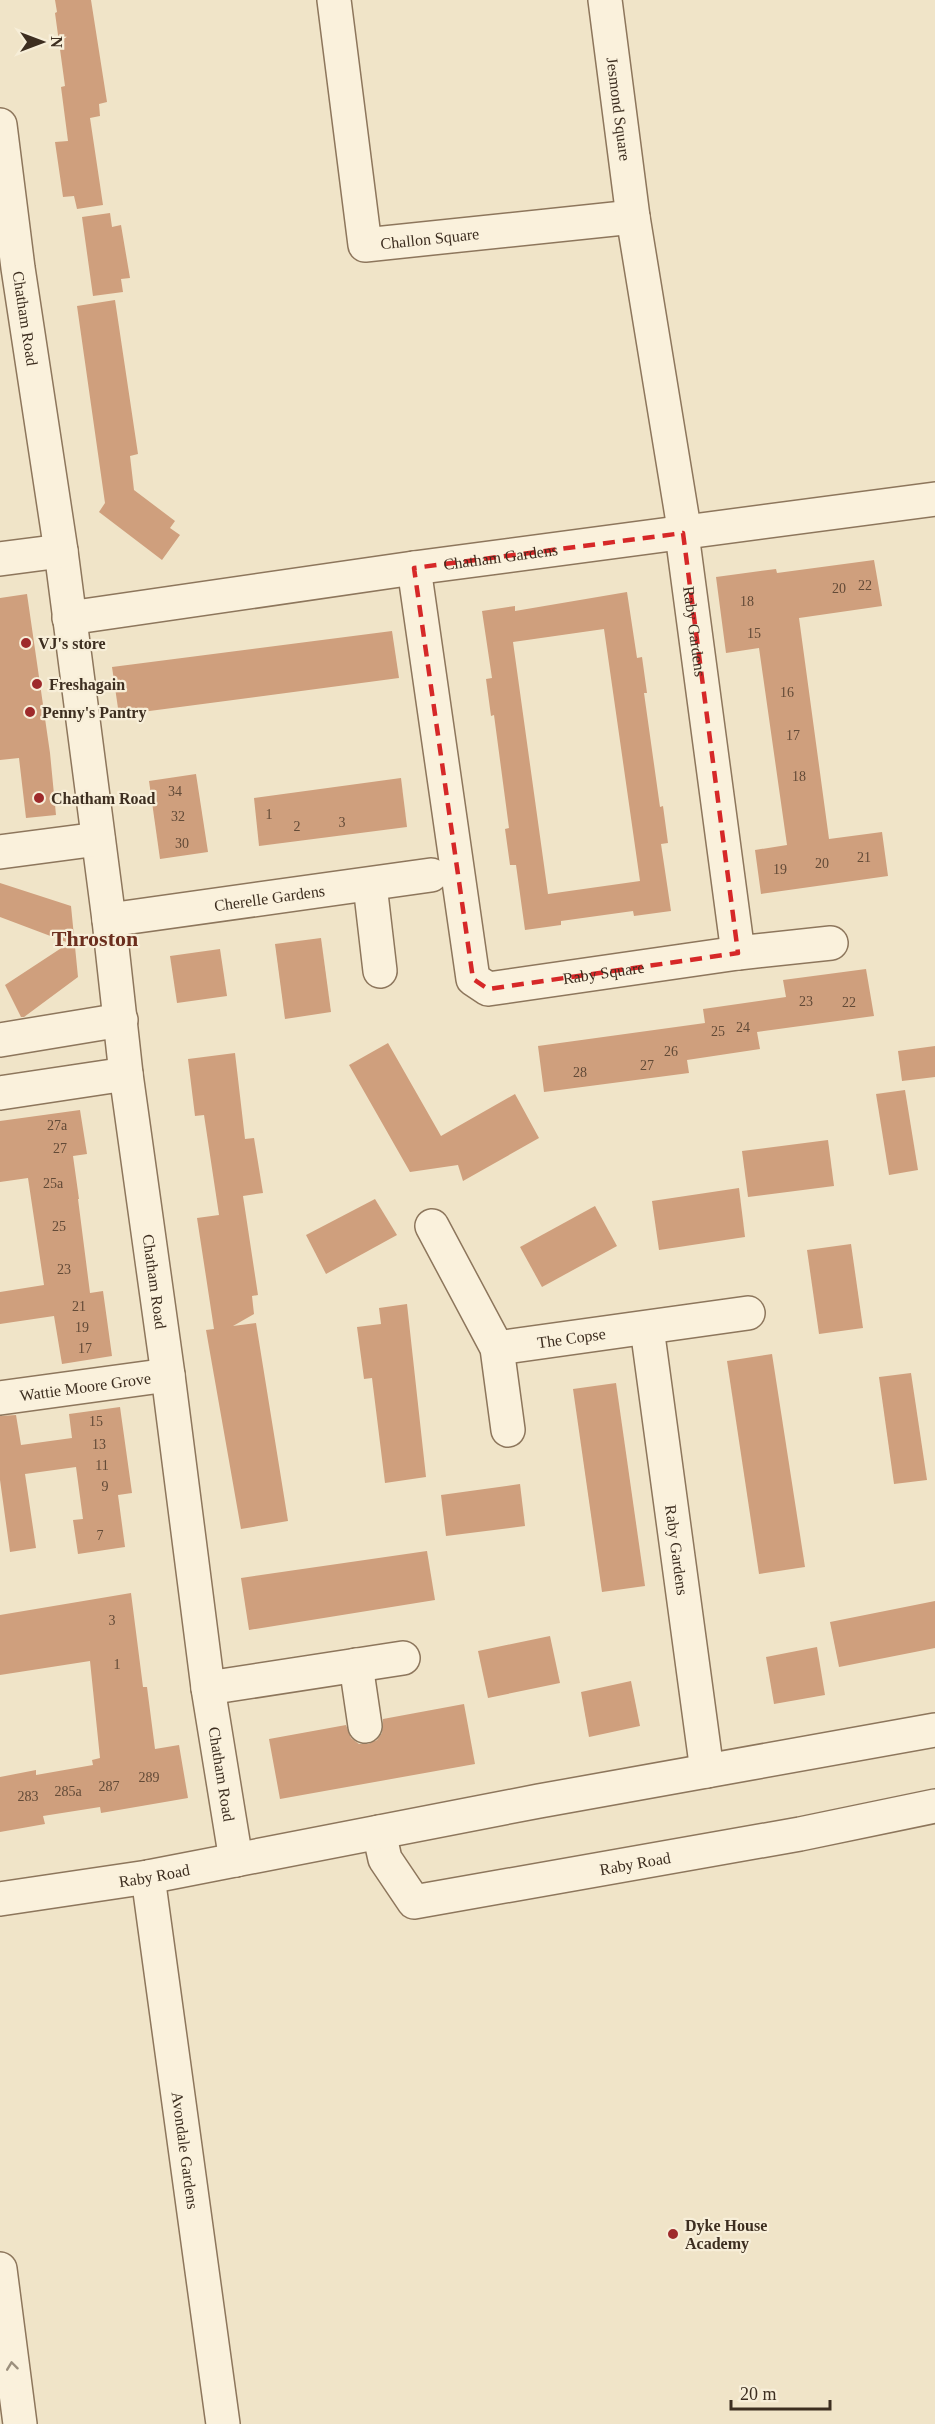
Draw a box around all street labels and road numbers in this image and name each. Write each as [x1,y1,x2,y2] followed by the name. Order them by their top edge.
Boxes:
[603,56,634,162] street label: Jesmond Square
[380,225,480,252] street label: Challon Square
[10,270,41,367] street label: Chatham Road
[443,541,559,573] street label: Chatham Gardens
[680,585,709,678] street label: Raby Gardens
[213,882,326,914] street label: Cherelle Gardens
[562,959,646,987] street label: Raby Square
[139,1233,169,1330] street label: Chatham Road
[536,1325,607,1351] street label: The Copse
[19,1369,152,1404] street label: Wattie Moore Grove
[662,1504,691,1596] street label: Raby Gardens
[205,1726,238,1823] street label: Chatham Road
[598,1849,672,1878] street label: Raby Road
[118,1861,191,1890] street label: Raby Road
[169,2091,201,2210] street label: Avondale Gardens

